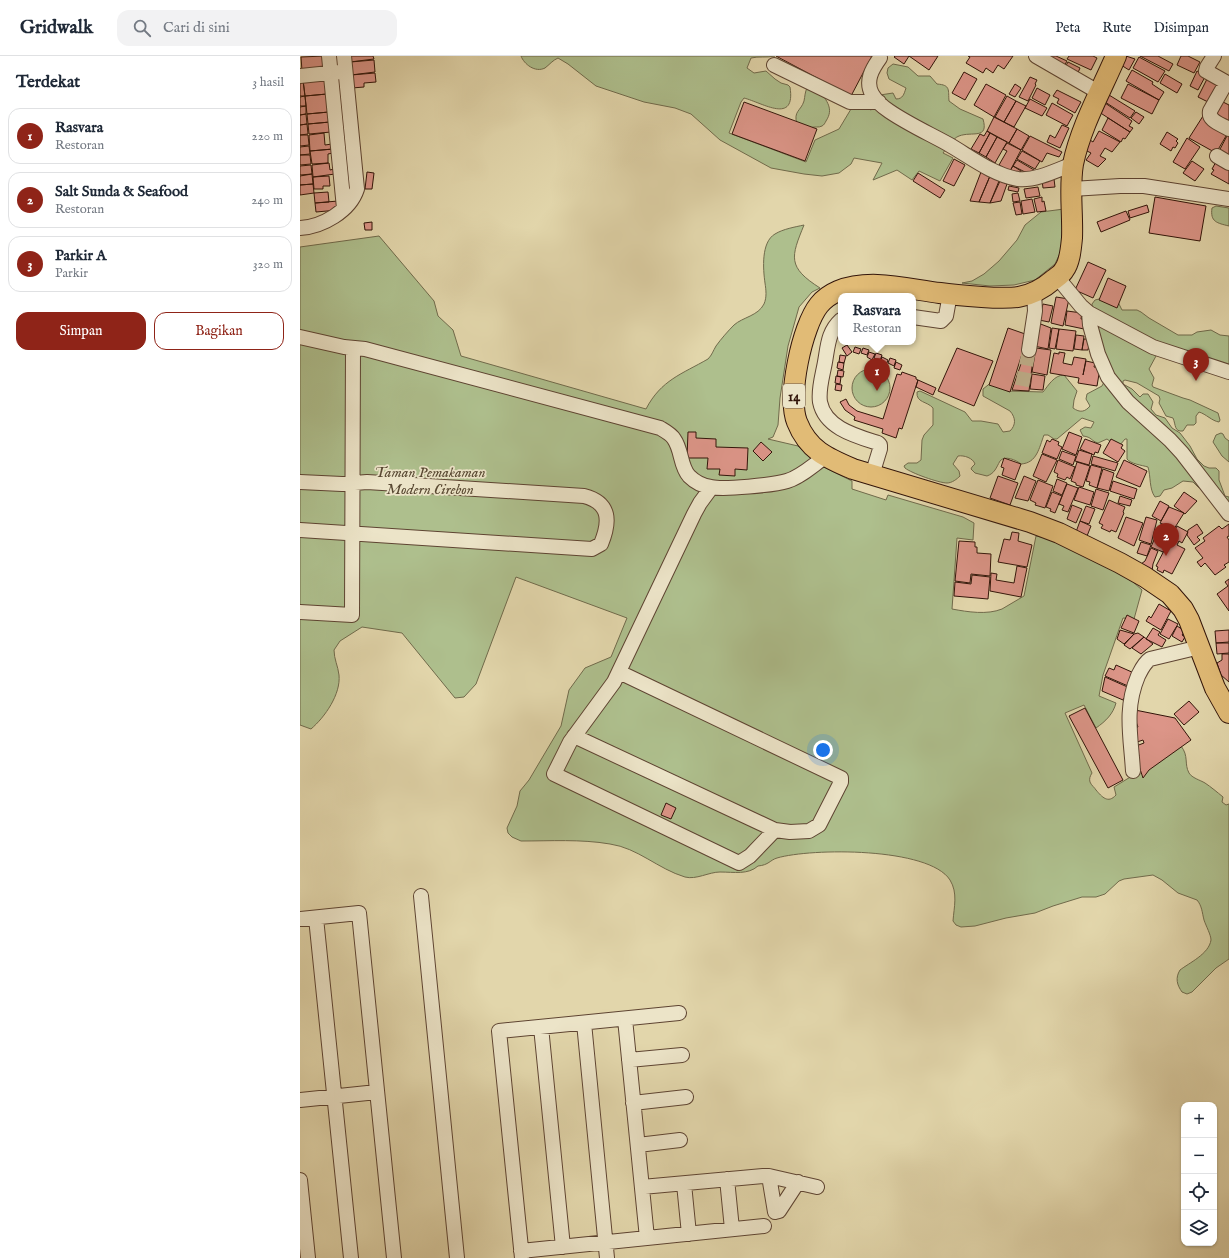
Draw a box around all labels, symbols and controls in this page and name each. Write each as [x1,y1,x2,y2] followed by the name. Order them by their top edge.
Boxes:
[117,10,397,46] search box
[20,16,93,40] text: Gridwalk
[131,17,153,39] icon: search
[163,18,230,37] text: Cari di sini
[1055,19,1080,37] text: Peta
[1102,19,1131,37] text: Rute
[1153,19,1209,37] text: Disimpan
[16,72,80,93] text: Terdekat
[252,74,284,91] text: 3 hasil
[55,118,103,137] text: Rasvara
[28,128,32,145] text: 1
[252,128,283,145] text: 220 m
[55,137,104,154] text: Restoran
[55,182,188,201] text: Salt Sunda & Seafood
[27,192,33,209] text: 2
[251,192,283,209] text: 240 m
[55,201,104,218] text: Restoran
[55,246,106,265] text: Parkir A
[28,256,32,273] text: 3
[253,256,283,273] text: 320 m
[55,265,88,282] text: Parkir
[838,293,916,345] popup
[852,301,901,320] text: Rasvara
[16,312,146,350] button: Simpan
[154,312,284,350] button: Bagikan
[852,320,902,337] text: Restoran
[1183,348,1209,381] pin: 3
[864,358,890,391] pin: 1
[783,384,805,408] road number: 14
[374,463,486,499] park label: Taman Pemakaman Modern Cirebon
[1153,523,1179,556] pin: 2
[813,740,833,760] your location
[1181,1102,1217,1246] map controls
[1181,1102,1217,1138] button: +
[1181,1138,1217,1174] button: −
[1181,1174,1217,1210] button: locate
[1181,1210,1217,1246] button: layers

